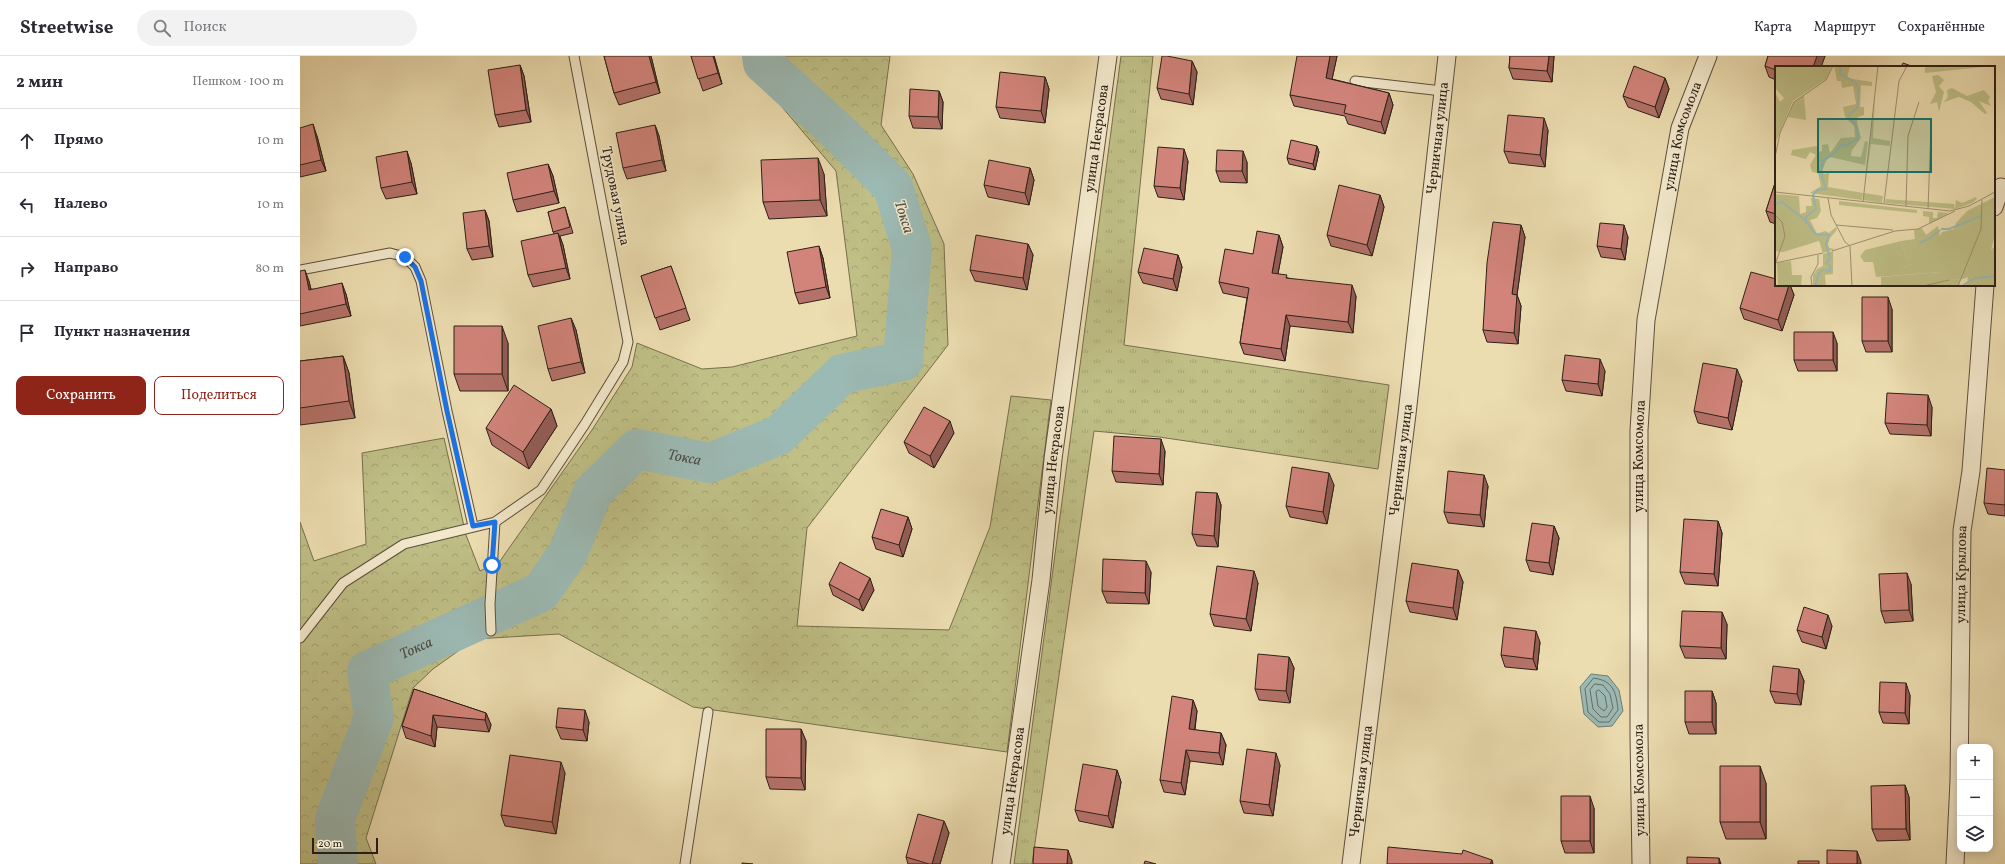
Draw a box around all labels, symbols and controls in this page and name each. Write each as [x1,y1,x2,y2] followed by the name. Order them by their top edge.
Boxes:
[137,10,417,46] search box
[20,15,113,41] text: Streetwise
[151,17,173,39] icon: search
[183,17,226,38] text: Поиск
[1754,18,1792,37] text: Карта
[1814,18,1876,37] text: Маршрут
[1898,18,1985,37] text: Сохранённые
[1775,66,1995,286] inset map
[16,71,63,94] text: 2 мин
[192,73,284,91] text: Пешком · 100 m
[1660,79,1707,192] street label: улица Комсомола
[1422,81,1454,196] street label: Черничная улица
[1080,83,1114,194] street label: улица Некрасова
[16,130,38,152] icon: ahead
[54,130,103,151] text: Прямо
[257,132,284,150] text: 10 m
[596,145,634,247] street label: Трудовая улица
[16,194,38,216] icon: left
[54,194,108,215] text: Налево
[257,196,284,214] text: 10 m
[888,198,918,236] water label: Токса
[396,248,414,266] route end
[16,258,38,280] icon: right
[54,258,118,279] text: Направо
[255,260,284,278] text: 80 m
[16,322,38,344] icon: arrive
[54,322,190,343] text: Пункт назначения
[16,376,146,415] button: Сохранить
[154,376,284,415] button: Поделиться
[1629,399,1650,512] street label: улица Комсомола
[1385,403,1418,517] street label: Черничная улица
[1038,404,1070,515] street label: улица Некрасова
[666,445,703,472] water label: Токса
[1951,524,1972,623] street label: улица Крылова
[483,556,501,574] route start
[397,632,436,665] water label: Токса
[1630,723,1650,837] street label: улица Комсомола
[1345,724,1378,839] street label: Черничная улица
[996,725,1030,836] street label: улица Некрасова
[1957,744,1993,852] map controls
[1957,744,1993,780] button: +
[1957,780,1993,816] button: −
[1957,816,1993,852] button: layers
[312,836,378,855] scale bar
[318,837,342,852] text: 20 m

